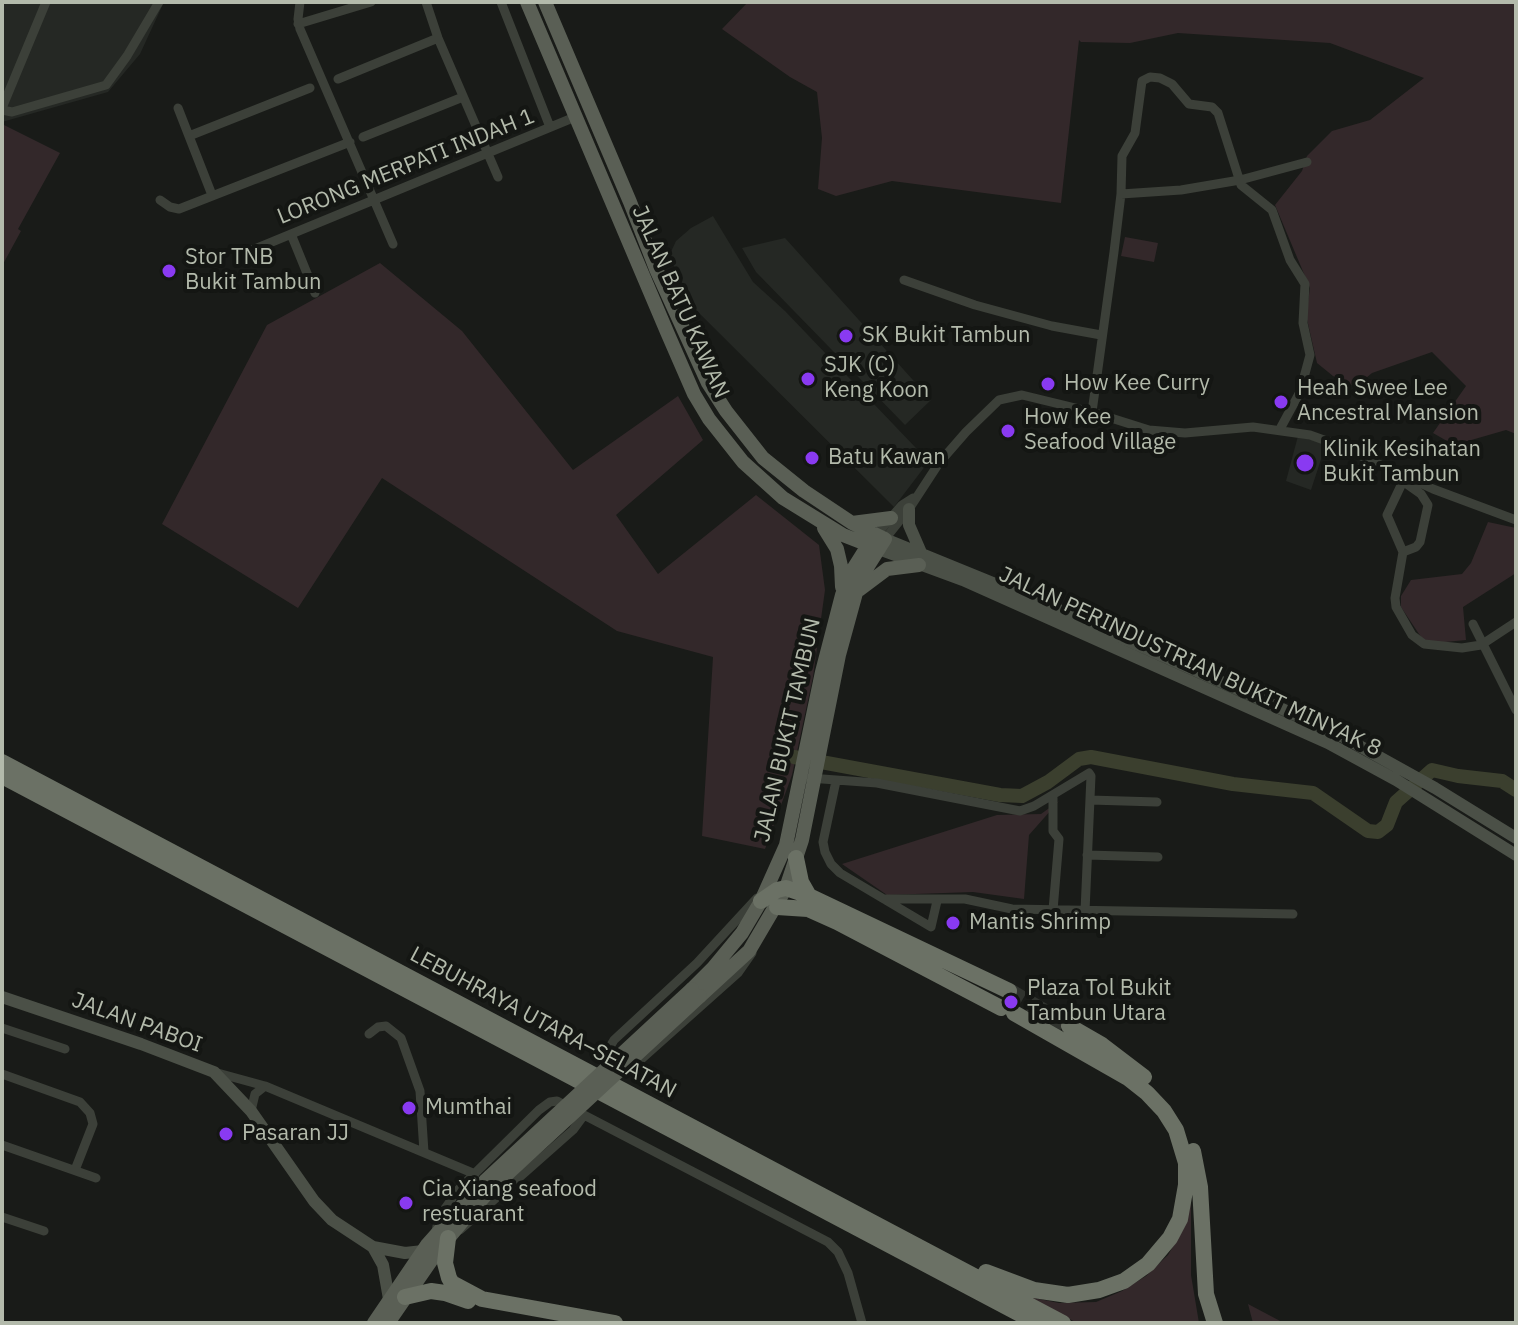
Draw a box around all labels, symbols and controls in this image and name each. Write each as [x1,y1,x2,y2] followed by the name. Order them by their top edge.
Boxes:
[274,103,538,231] street label: LORONG MERPATI INDAH 1
[626,202,734,402] street label: JALAN BATU KAWAN
[185,245,322,296] place label: Stor TNB Bukit Tambun
[160,262,178,280] marker: Stor TNB Bukit Tambun
[862,323,1031,349] place label: SK Bukit Tambun
[837,327,855,345] marker: SK Bukit Tambun
[824,353,929,404] place label: SJK (C) Keng Koon
[799,370,817,388] marker: SJK (C) Keng Koon
[1064,371,1210,397] place label: How Kee Curry
[1039,375,1057,393] marker: How Kee Curry
[1297,376,1479,428] place label: Heah Swee Lee Ancestral Mansion
[1272,393,1290,411] marker: Heah Swee Lee Ancestral Mansion
[1024,405,1176,456] place label: How Kee Seafood Village
[999,422,1017,440] marker: How Kee Seafood Village
[1323,437,1481,488] place label: Klinik Kesihatan Bukit Tambun
[828,445,946,471] place label: Batu Kawan
[803,449,821,467] marker: Batu Kawan
[1294,452,1316,474] marker: Klinik Kesihatan Bukit Tambun
[995,562,1385,762] street label: JALAN PERINDUSTRIAN BUKIT MINYAK 8
[749,615,827,845] street label: JALAN BUKIT TAMBUN
[969,910,1111,936] place label: Mantis Shrimp
[944,914,962,932] marker: Mantis Shrimp
[405,941,681,1105] street label: LEBUHRAYA UTARA–SELATAN
[1027,976,1172,1028] place label: Plaza Tol Bukit Tambun Utara
[68,987,206,1059] street label: JALAN PABOI
[1002,993,1020,1011] marker: Plaza Tol Bukit Tambun Utara
[425,1095,512,1121] place label: Mumthai
[400,1099,418,1117] marker: Mumthai
[242,1121,349,1147] place label: Pasaran JJ
[217,1125,235,1143] marker: Pasaran JJ
[422,1177,597,1228] place label: Cia Xiang seafood restuarant
[397,1194,415,1212] marker: Cia Xiang seafood restuarant

